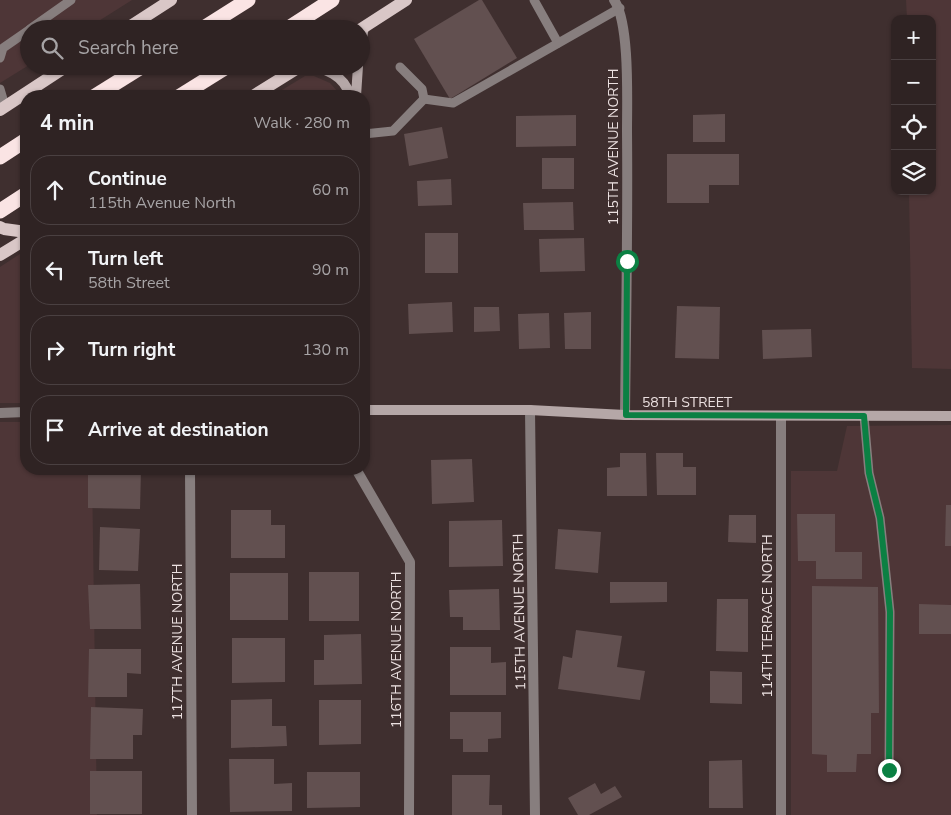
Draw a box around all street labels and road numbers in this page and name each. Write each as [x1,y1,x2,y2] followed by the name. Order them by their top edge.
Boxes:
[604,69,623,225] street label: 115TH AVENUE NORTH
[642,393,733,412] street label: 58TH STREET
[509,533,530,691] street label: 115TH AVENUE NORTH
[758,534,777,698] street label: 114TH TERRACE NORTH
[168,564,187,720] street label: 117TH AVENUE NORTH
[387,572,406,728] street label: 116TH AVENUE NORTH

